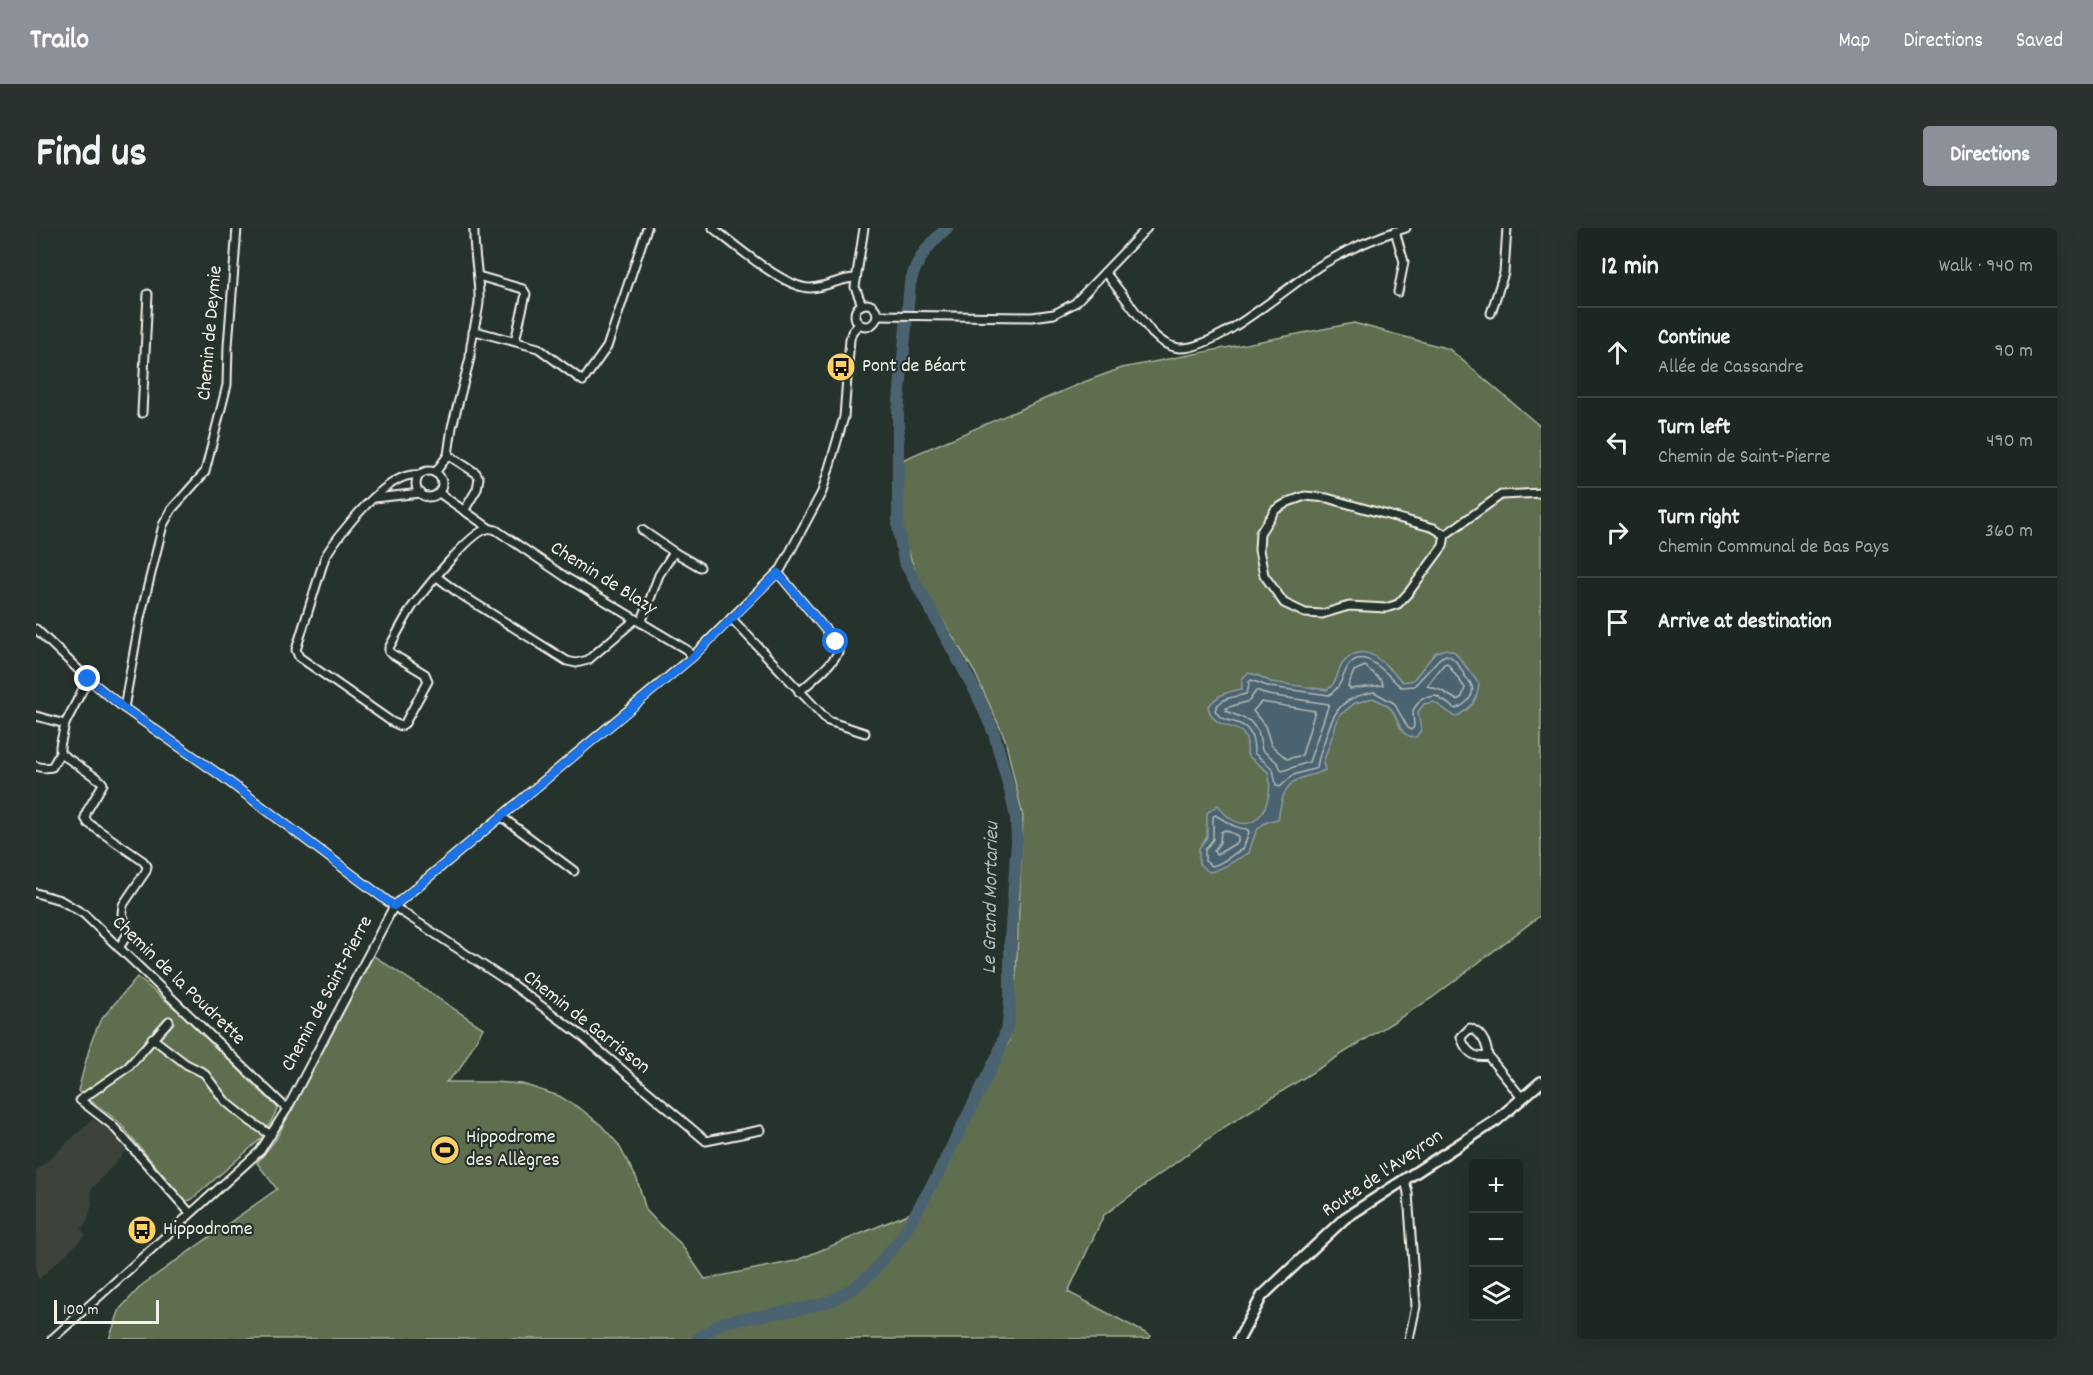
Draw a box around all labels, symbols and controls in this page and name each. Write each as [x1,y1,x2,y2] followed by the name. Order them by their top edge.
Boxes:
[30,22,89,62] text: Trailo
[1839,27,1870,57] text: Map
[1903,27,1983,57] text: Directions
[2016,27,2063,57] text: Saved
[36,126,147,186] text: Find us
[1923,126,2057,186] button: Directions
[1601,249,1659,286] text: 12 min
[1939,253,2033,281] text: Walk · 940 m
[191,264,231,402] street label: Chemin de Deymie
[1658,323,1730,354] text: Continue
[1601,336,1634,369] icon: ahead
[1995,338,2033,366] text: 90 m
[825,351,857,383] bus stop icon: Pont de Béart
[862,353,966,381] place label: Pont de Béart
[1658,354,1804,382] text: Allée de Cassandre
[1658,413,1730,444] text: Turn left
[1601,426,1634,459] icon: left
[1986,428,2033,456] text: 490 m
[1658,444,1830,472] text: Chemin de Saint-Pierre
[1658,503,1740,534] text: Turn right
[1601,516,1634,549] icon: right
[1985,518,2033,546] text: 360 m
[1658,534,1890,562] text: Chemin Communal de Bas Pays
[544,535,663,623] street label: Chemin de Blazy
[1601,606,1634,639] icon: arrive
[1658,607,1832,638] text: Arrive at destination
[822,628,848,654] route start
[74,665,100,691] route end
[976,820,1008,974] water label: Le Grand Mortarieu
[105,910,251,1052] street label: Chemin de la Poudrette
[275,911,381,1077] street label: Chemin de Saint-Pierre
[516,964,656,1082] street label: Chemin de Garrisson
[1317,1123,1449,1225] street label: Route de l'Aveyron
[466,1124,560,1175] place label: Hippodrome des Allègres
[429,1134,461,1166] sports icon: Hippodrome des Allègres
[1469,1159,1523,1321] map controls
[1469,1159,1523,1213] button: +
[1469,1213,1523,1267] button: −
[126,1214,158,1246] bus stop icon: Hippodrome
[163,1216,253,1244] place label: Hippodrome
[1469,1267,1523,1321] button: layers
[54,1297,159,1324] scale bar
[63,1299,99,1322] text: 100 m

